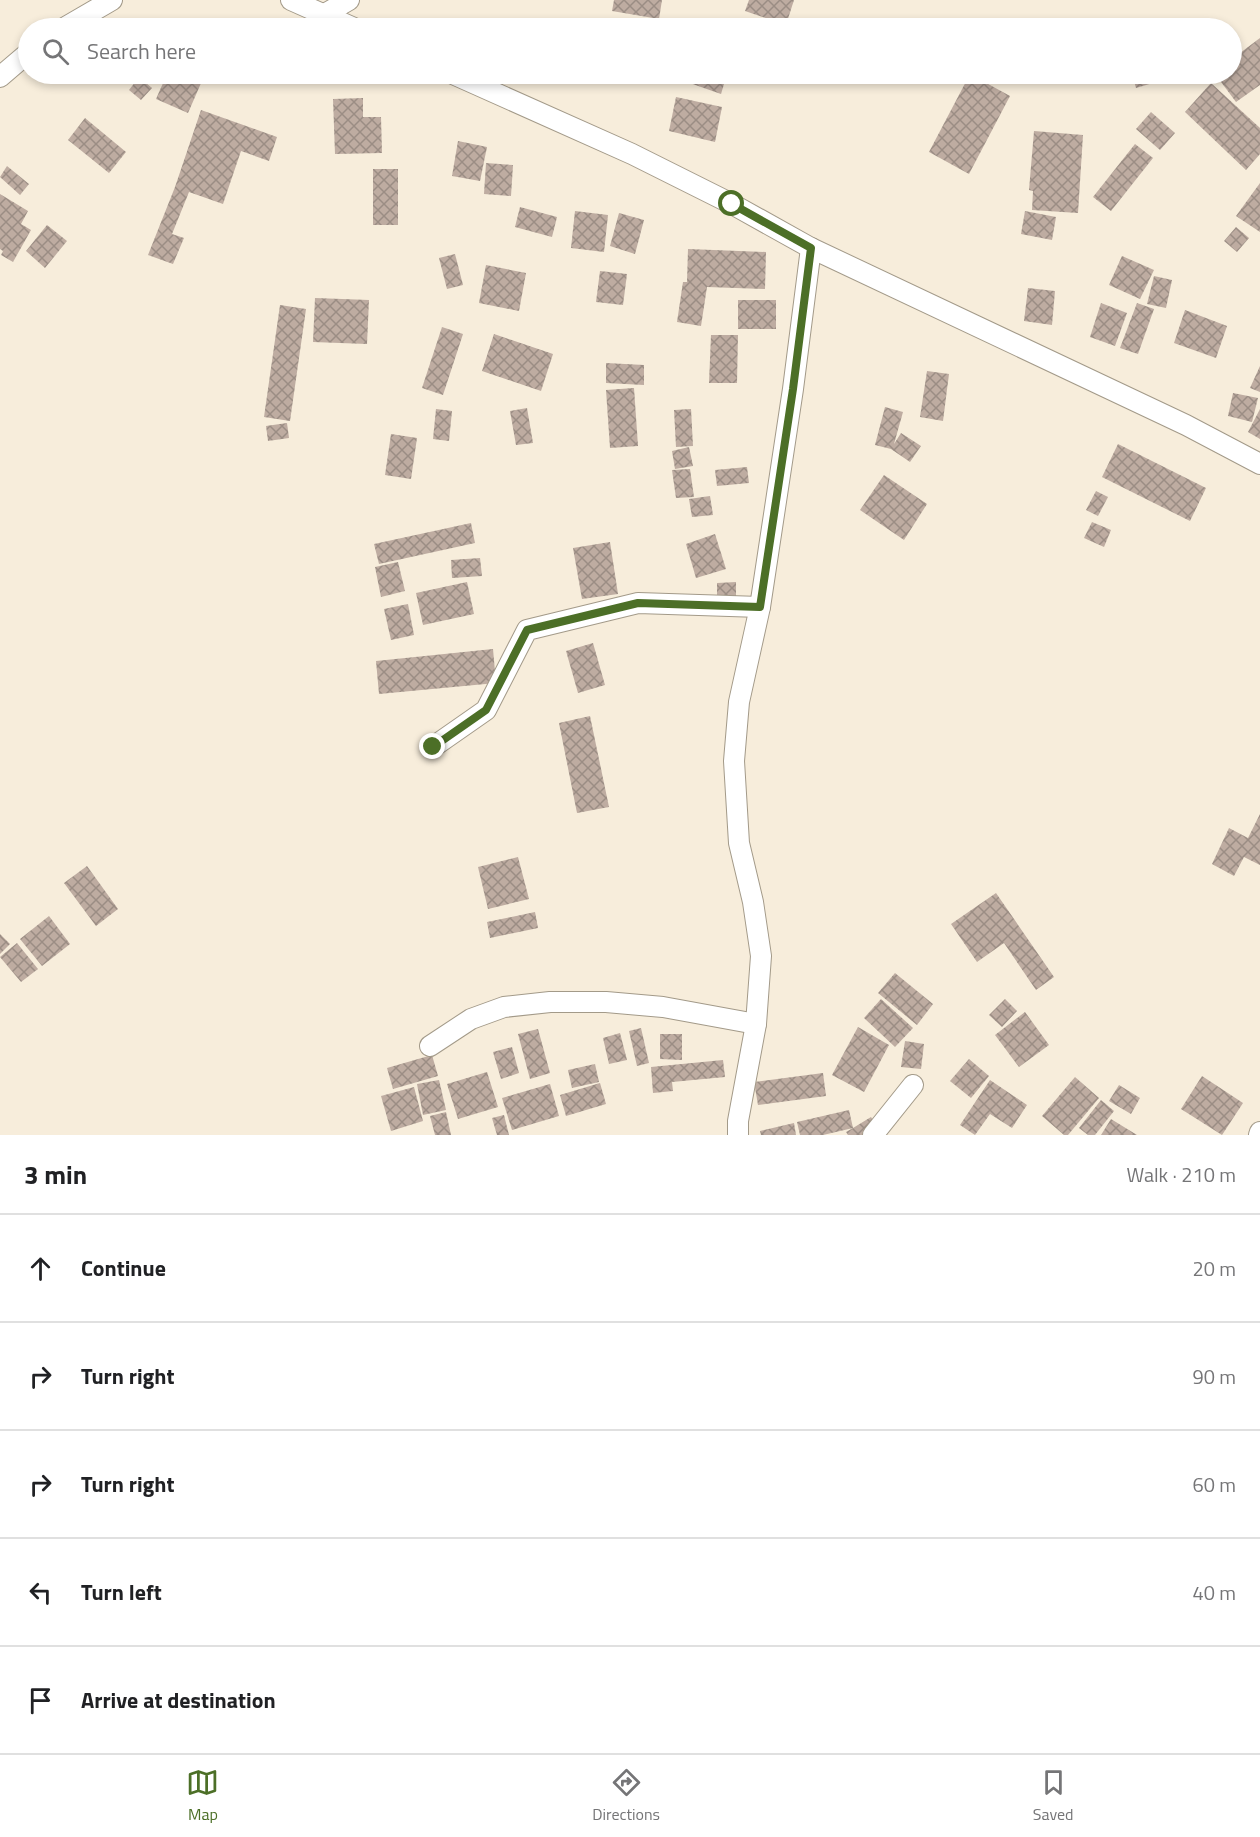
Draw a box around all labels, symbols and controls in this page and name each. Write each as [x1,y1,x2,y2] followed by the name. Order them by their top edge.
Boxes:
[18,18,1242,84] search box
[87,34,196,68] text: Search here
[39,35,72,68] icon: search
[718,190,744,216] route start
[419,733,445,759] route end
[24,1155,87,1194] text: 3 min
[1127,1159,1236,1190] text: Walk · 210 m
[81,1251,166,1285] text: Continue
[24,1252,57,1285] icon: ahead
[1192,1253,1236,1284] text: 20 m
[81,1359,175,1393] text: Turn right
[24,1360,57,1393] icon: right
[1192,1361,1236,1392] text: 90 m
[81,1467,175,1501] text: Turn right
[24,1468,57,1501] icon: right
[1192,1469,1236,1500] text: 60 m
[81,1575,162,1609] text: Turn left
[24,1576,57,1609] icon: left
[1192,1577,1236,1608] text: 40 m
[81,1683,276,1717] text: Arrive at destination
[24,1684,57,1717] icon: arrive
[186,1766,219,1826] tab: Map
[592,1766,660,1826] tab: Directions
[1033,1766,1074,1826] tab: Saved

